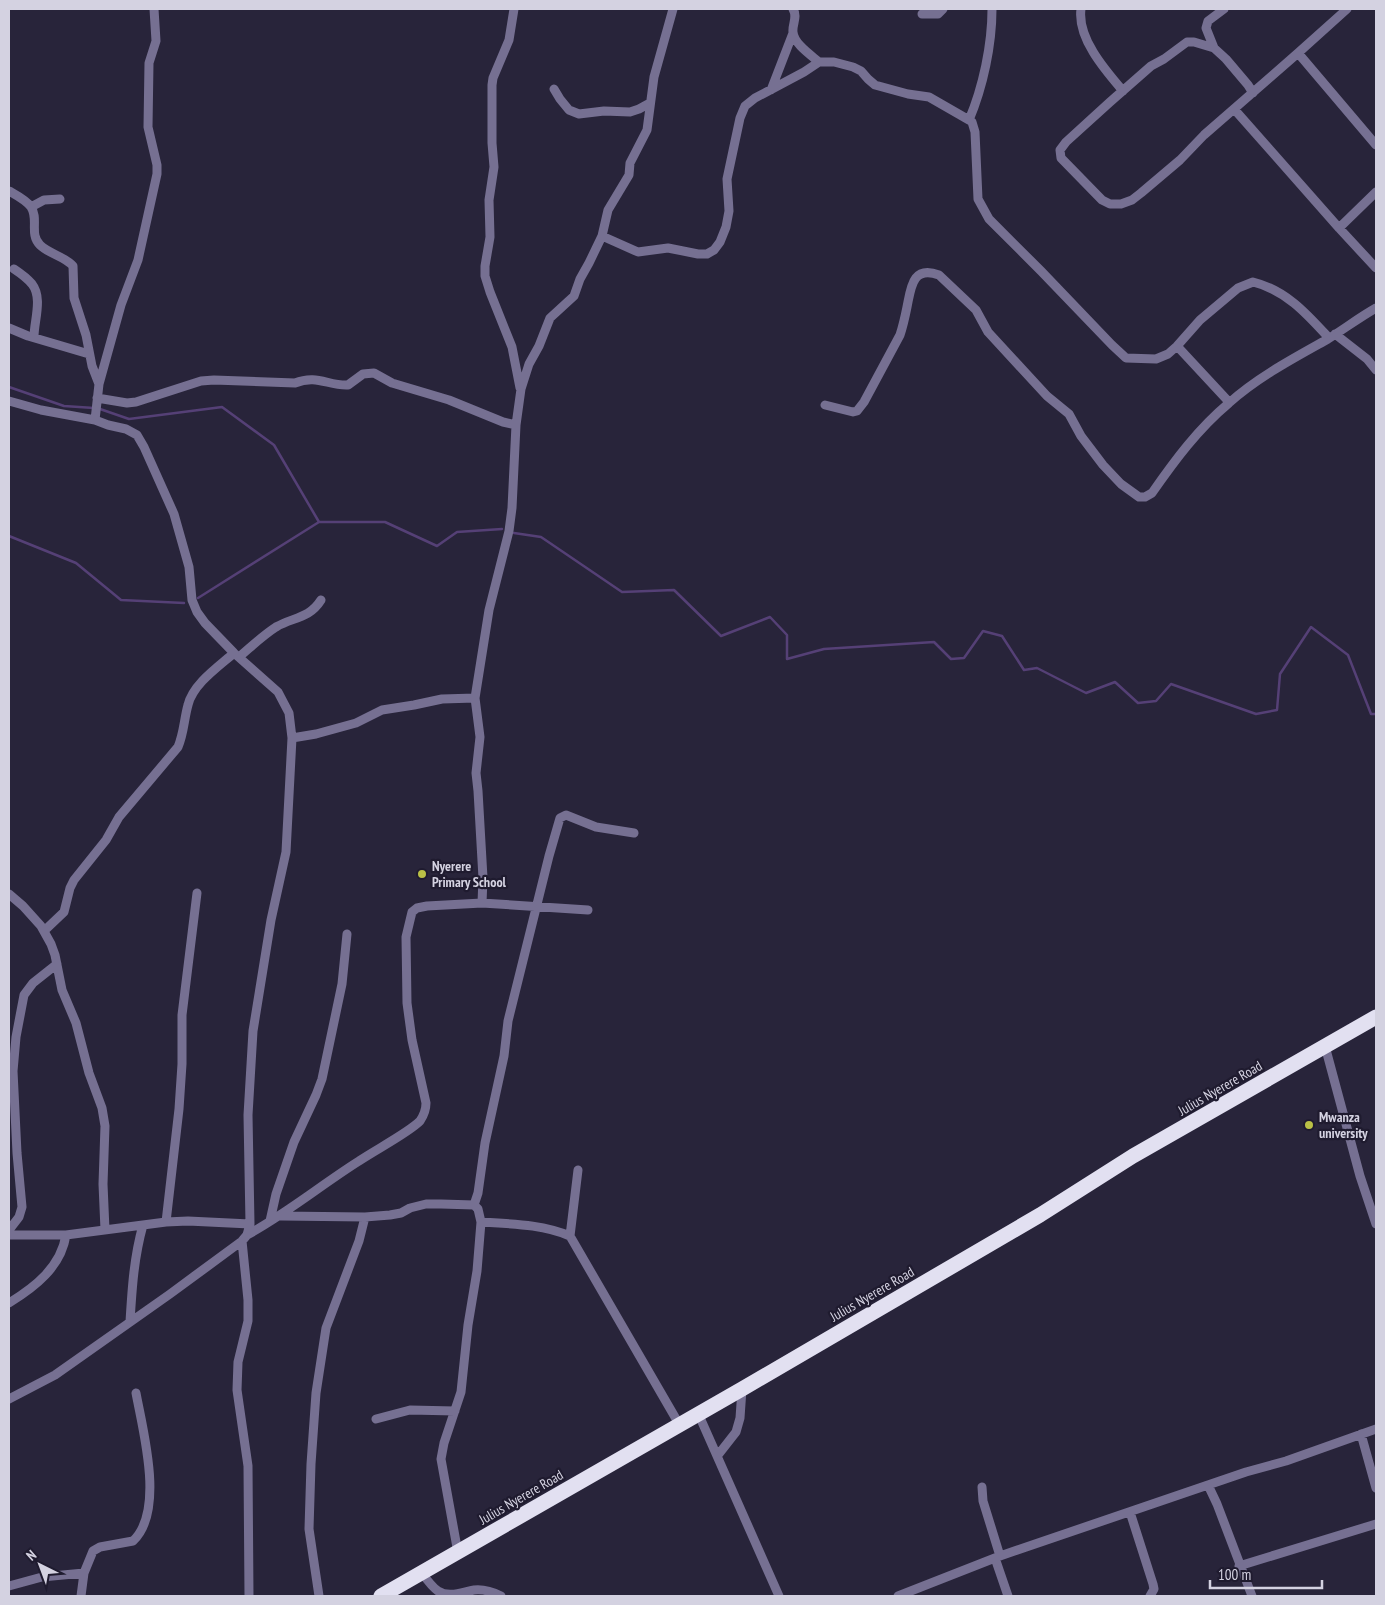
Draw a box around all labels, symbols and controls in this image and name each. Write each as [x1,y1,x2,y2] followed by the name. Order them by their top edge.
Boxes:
[432,857,507,891] place label: Nyerere Primary School
[416,868,428,880] marker: Nyerere Primary School
[1174,1057,1265,1120] street label: Julius Nyerere Road
[1319,1108,1368,1142] place label: Mwanza university
[1303,1119,1315,1131] marker: Mwanza university
[826,1263,917,1326] street label: Julius Nyerere Road
[475,1466,566,1529] street label: Julius Nyerere Road
[15,1540,65,1590] north arrow
[22,1546,40,1565] text: N
[1210,1558,1322,1590] scale bar
[1218,1565,1251,1584] text: 100 m

